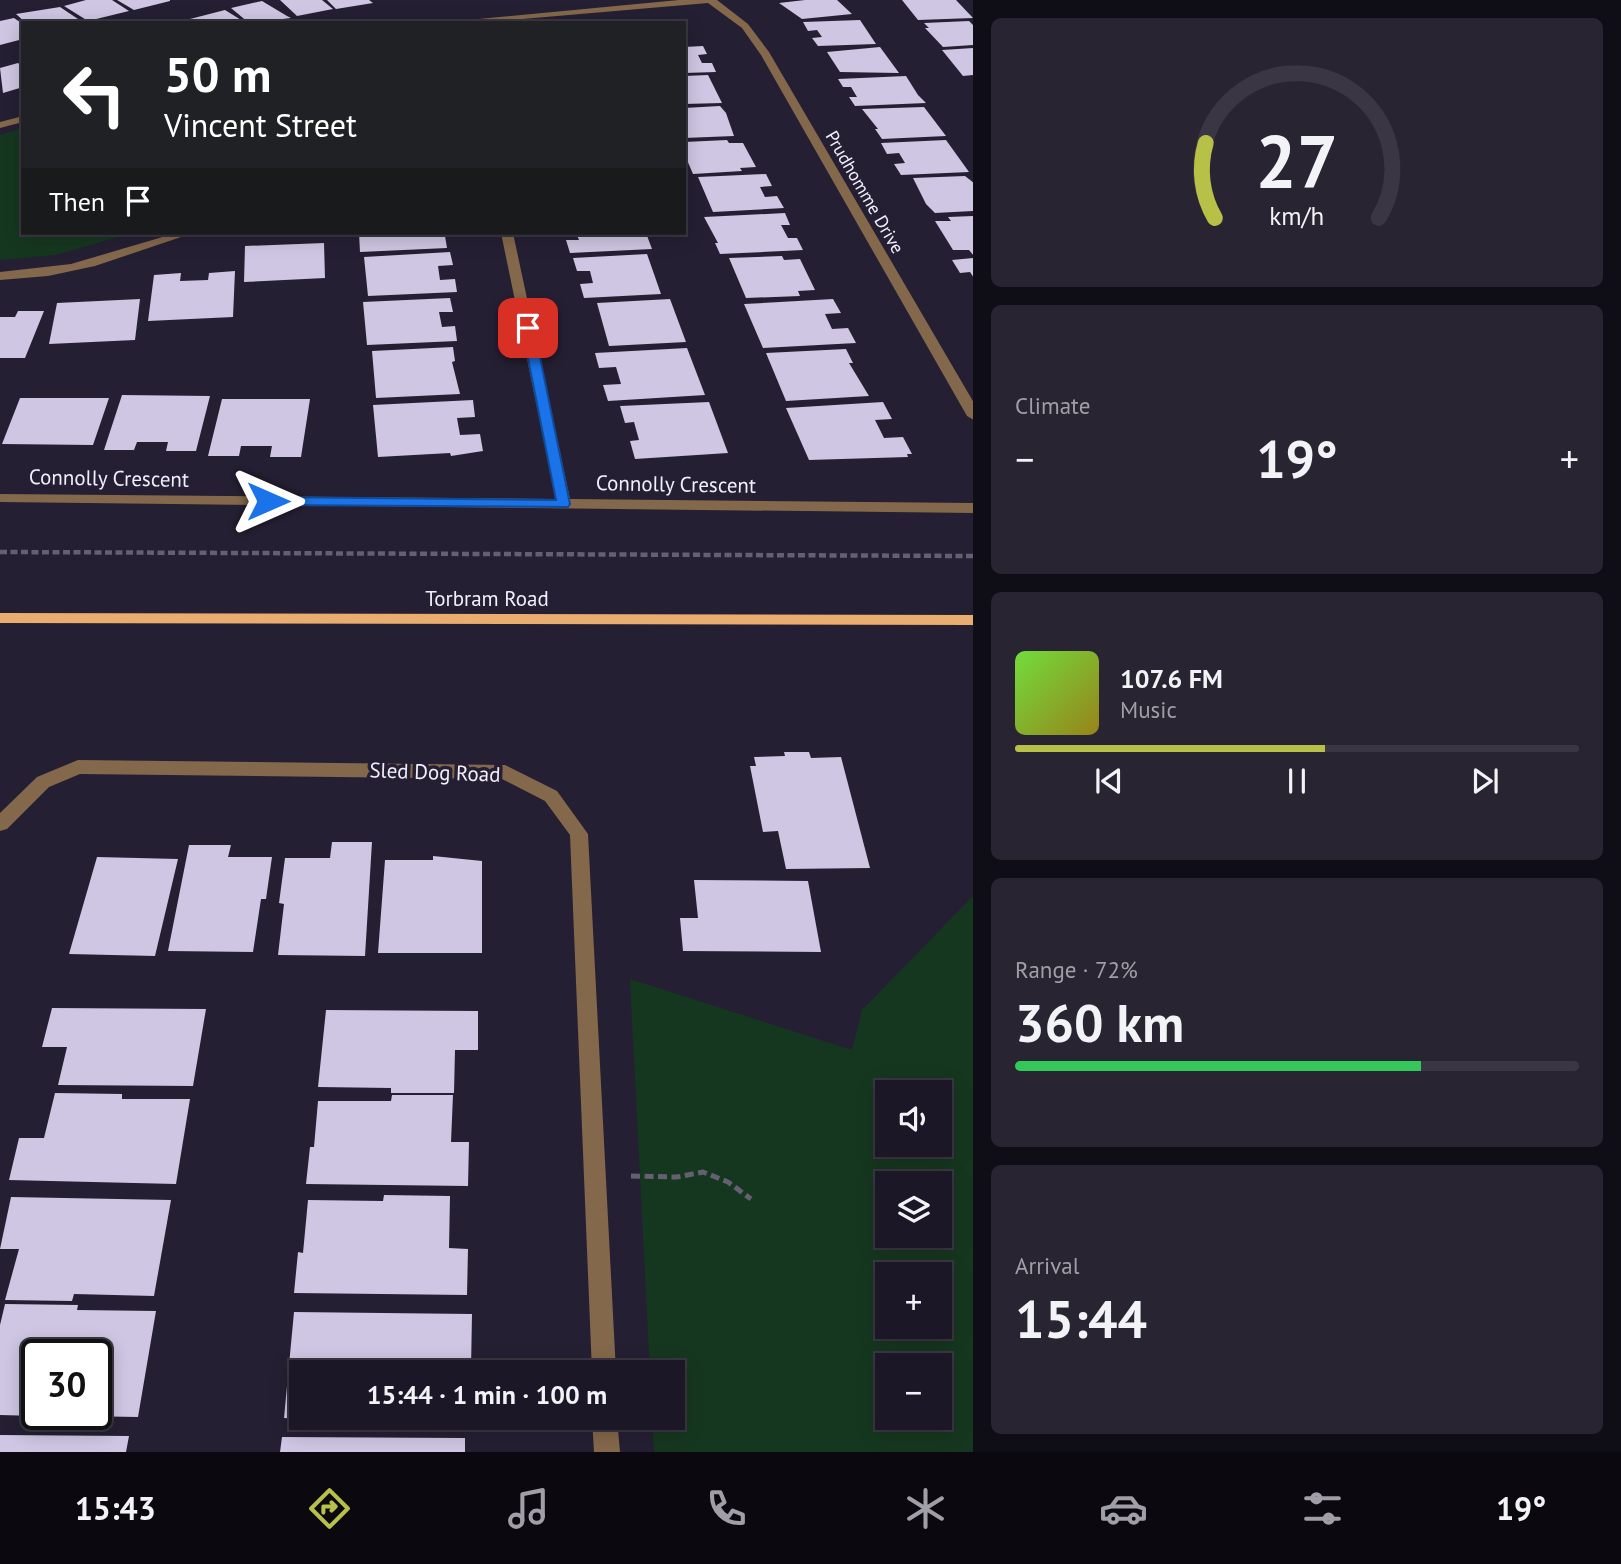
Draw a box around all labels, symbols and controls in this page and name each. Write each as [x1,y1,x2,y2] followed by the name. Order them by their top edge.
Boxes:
[164,42,271,106] text: 50 m
[49,49,140,140] icon: left
[164,104,357,146] text: Vincent Street
[1256,115,1338,209] text: 27
[821,127,909,257] street label: Prudhomme Drive
[119,182,157,220] icon: arrive
[49,185,105,218] text: Then
[1270,200,1324,232] text: km/h
[498,298,558,358] pin
[509,309,547,347] icon: arrive
[1015,391,1090,420] text: Climate
[1256,425,1338,492] text: 19°
[1015,434,1034,483] text: −
[1560,434,1579,483] text: +
[29,463,189,493] street label: Connolly Crescent
[231,464,305,538] position arrow
[596,469,756,499] street label: Connolly Crescent
[425,585,549,612] street label: Torbram Road
[1120,662,1223,695] text: 107.6 FM
[1120,695,1177,724] text: Music
[369,756,501,788] street label: Sled Dog Road
[1090,762,1128,800] icon: previous
[1278,762,1316,800] icon: pause
[1466,762,1504,800] icon: next
[1015,955,1138,984] text: Range · 72%
[1015,989,1184,1056] text: 360 km
[875,1080,952,1430] map controls
[875,1080,952,1157] button: sound
[875,1171,952,1248] button: layers
[1015,1251,1079,1280] text: Arrival
[875,1262,952,1339] button: +
[1015,1285,1147,1352] text: 15:44
[21,1339,112,1430] speed limit sign: 30
[875,1353,952,1430] button: −
[367,1378,607,1411] text: 15:44 · 1 min · 100 m
[305,1484,354,1533] icon: directions
[504,1484,553,1533] icon: music
[702,1484,751,1533] icon: phone
[901,1484,950,1533] icon: climate
[1099,1484,1148,1533] icon: car
[1298,1484,1347,1533] icon: filters
[75,1487,156,1529] text: 15:43
[1496,1487,1546,1529] text: 19°

